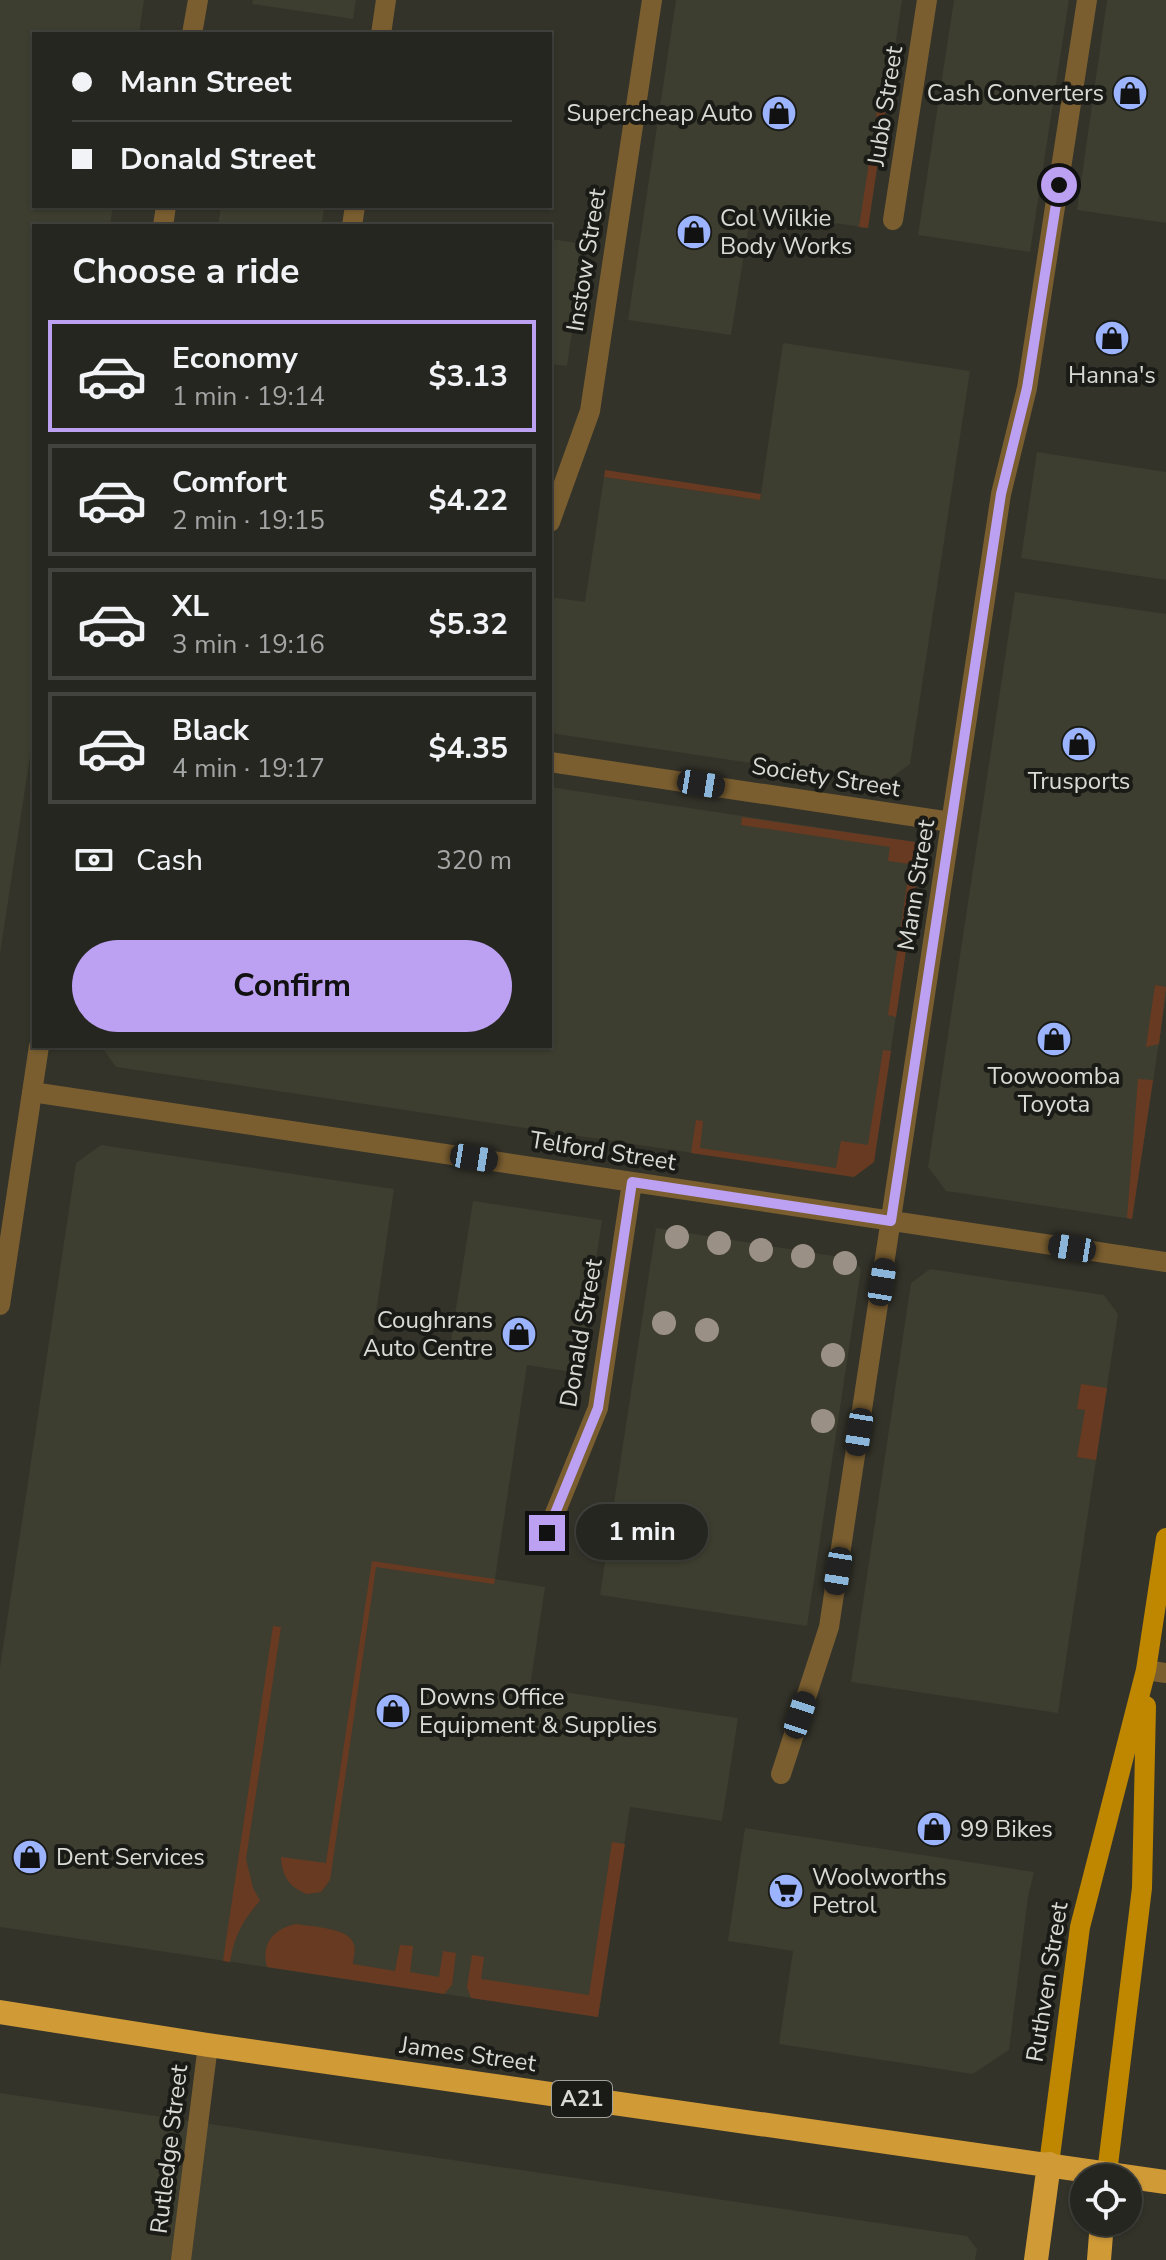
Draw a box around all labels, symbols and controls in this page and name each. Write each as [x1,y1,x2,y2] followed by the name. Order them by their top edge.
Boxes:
[860,43,910,169] street label: Jubb Street
[120,62,291,103] text: Mann Street
[1111,74,1149,112] shop icon: Cash Converters
[927,77,1104,109] place label: Cash Converters
[760,94,798,132] shop icon: Supercheap Auto
[567,97,753,129] place label: Supercheap Auto
[120,139,315,180] text: Donald Street
[1041,167,1077,203] route start
[559,186,613,334] street label: Instow Street
[720,202,852,262] place label: Col Wilkie Body Works
[675,213,713,251] shop icon: Col Wilkie Body Works
[72,247,300,296] text: Choose a ride
[1093,319,1131,357] shop icon: Hanna's
[172,338,298,379] text: Economy
[76,340,148,412] icon: car
[429,356,508,397] text: $3.13
[1068,359,1156,391] place label: Hanna's
[172,379,325,414] text: 1 min · 19:14
[172,462,287,503] text: Comfort
[76,464,148,536] icon: car
[429,480,508,521] text: $4.22
[172,503,325,538] text: 2 min · 19:15
[172,586,209,627] text: XL
[76,588,148,660] icon: car
[429,604,508,645] text: $5.32
[172,627,325,662] text: 3 min · 19:16
[172,710,249,751] text: Black
[76,712,148,784] icon: car
[1060,725,1098,763] shop icon: Trusports
[429,728,508,769] text: $4.35
[749,749,903,805] street label: Society Street
[172,751,325,786] text: 4 min · 19:17
[1028,765,1130,797] place label: Trusports
[675,768,727,800] car
[890,817,942,953] street label: Mann Street
[72,838,116,882] icon: cash
[136,840,203,881] text: Cash
[436,843,512,878] text: 320 m
[72,940,512,1032] button: Confirm
[1035,1020,1073,1058] shop icon: Toowoomba Toyota
[987,1060,1121,1120] place label: Toowoomba Toyota
[528,1124,679,1178] street label: Telford Street
[448,1142,500,1174] car
[1046,1232,1098,1264] car
[552,1256,610,1410] street label: Donald Street
[866,1256,898,1308] car
[363,1304,493,1364] place label: Coughrans Auto Centre
[500,1315,538,1353] shop icon: Coughrans Auto Centre
[843,1406,875,1458] car
[575,1505,707,1561] callout: 1 min
[608,1514,676,1549] text: 1 min
[529,1515,565,1551] route end
[822,1545,854,1597] car
[419,1681,657,1741] place label: Downs Office Equipment & Supplies
[781,1688,819,1742] car
[374,1692,412,1730] shop icon: Downs Office Equipment & Supplies
[915,1810,953,1848] shop icon: 99 Bikes
[960,1813,1053,1845] place label: 99 Bikes
[11,1838,49,1876] shop icon: Dent Services
[56,1841,205,1873] place label: Dent Services
[812,1861,947,1921] place label: Woolworths Petrol
[767,1872,805,1910] supermarket icon: Woolworths Petrol
[1019,1899,1076,2064] street label: Ruthven Street
[397,2028,539,2079] street label: James Street
[143,2062,195,2235] street label: Rutledge Street
[552,2081,612,2117] road number: A21
[1070,2164,1142,2236] map controls
[1070,2164,1142,2236] button: locate

